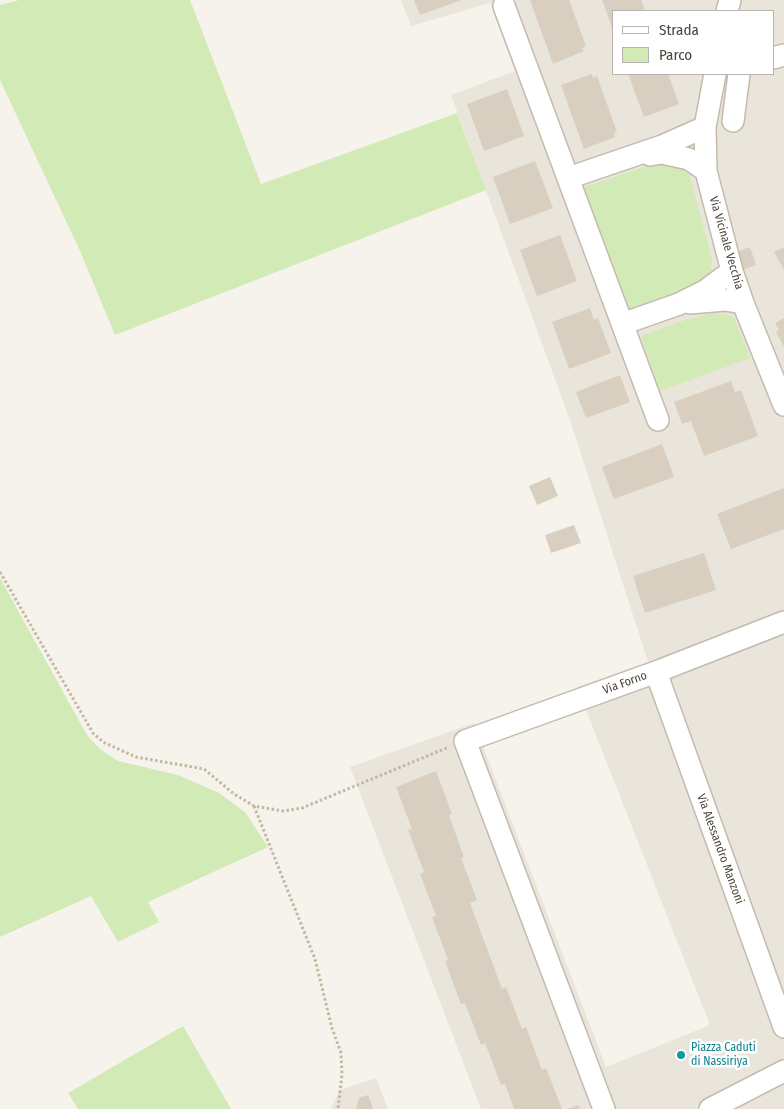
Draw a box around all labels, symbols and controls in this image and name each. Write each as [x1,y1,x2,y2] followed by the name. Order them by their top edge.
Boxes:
[612,10,774,75] legend
[659,21,699,39] text: Strada
[659,46,692,64] text: Parco
[706,195,746,291] street label: Via Vicinale Vecchia
[601,668,649,698] street label: Via Forno
[693,792,747,906] street label: Via Alessandro Manzoni
[691,1041,756,1069] place label: Piazza Caduti di Nassiriya
[675,1049,687,1061] marker: Piazza Caduti di Nassiriya

